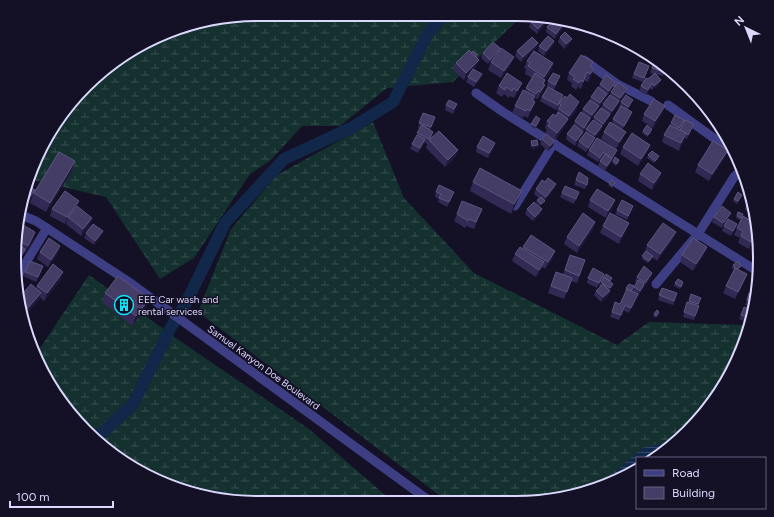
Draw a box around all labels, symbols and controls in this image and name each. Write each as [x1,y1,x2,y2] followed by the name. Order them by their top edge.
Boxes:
[726,8,766,48] north arrow
[732,13,747,29] text: N
[138,293,219,318] place label: EEE Car wash and rental services
[113,294,135,316] building icon: EEE Car wash and rental services
[205,322,323,413] street label: Samuel Kanyon Doe Boulevard
[636,457,766,509] legend
[672,466,700,480] text: Road
[10,483,113,509] scale bar
[672,486,715,500] text: Building
[16,490,50,504] text: 100 m

